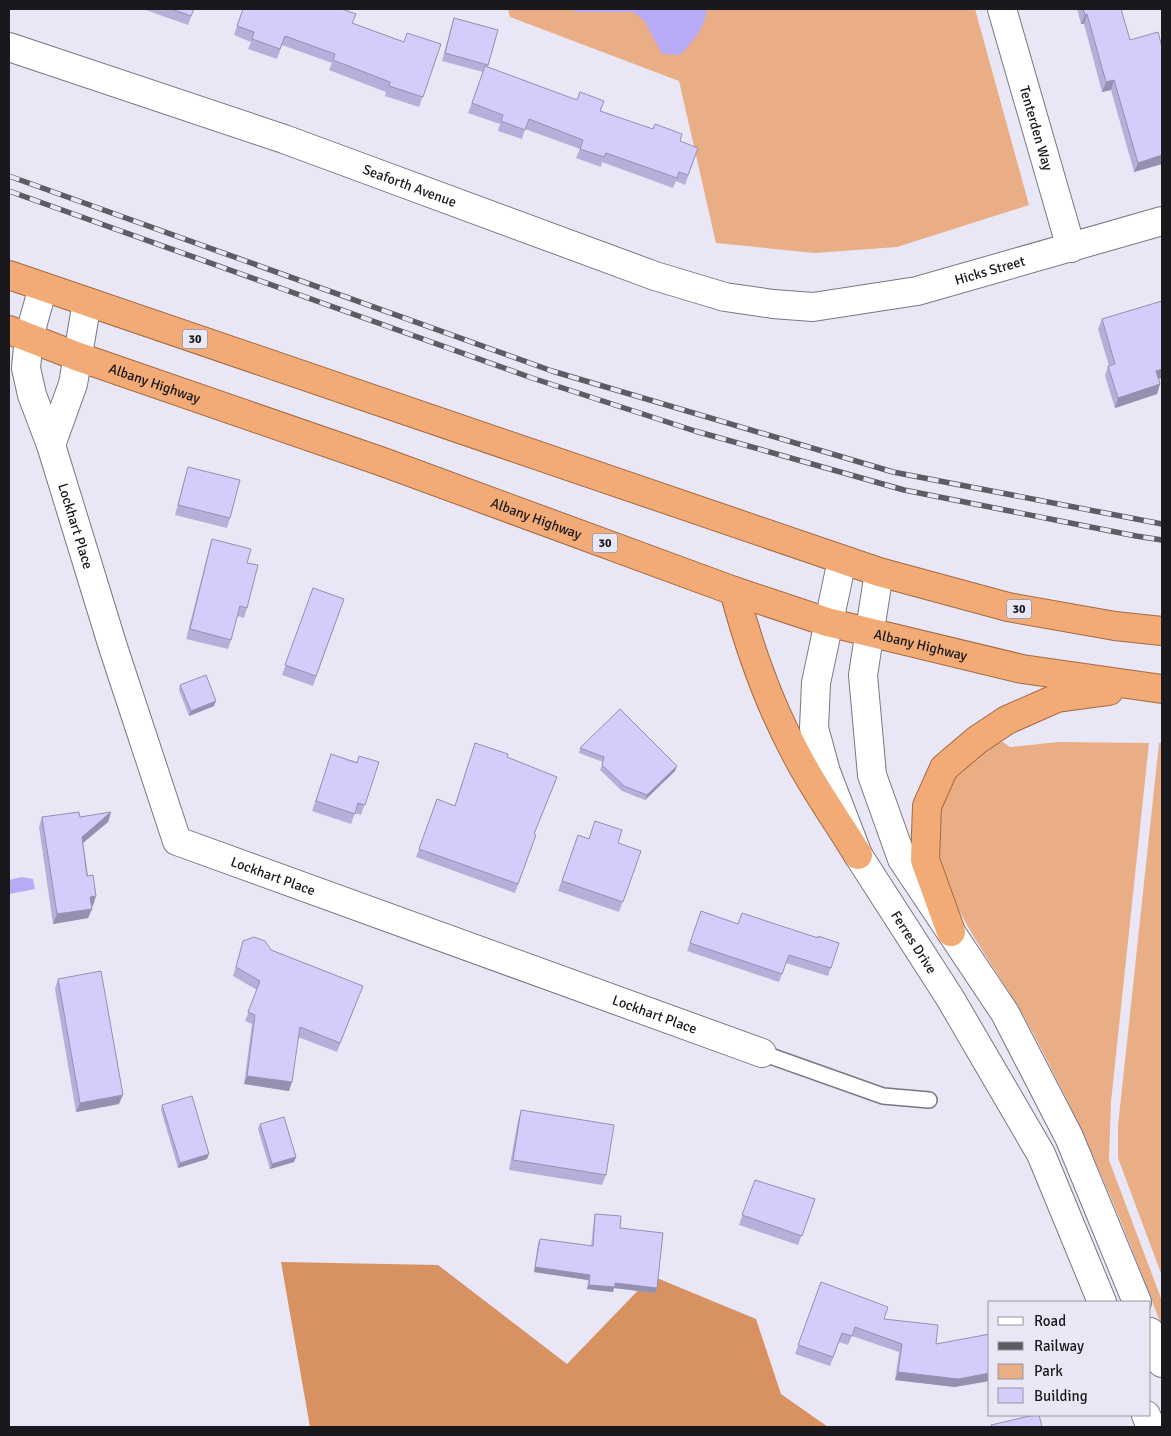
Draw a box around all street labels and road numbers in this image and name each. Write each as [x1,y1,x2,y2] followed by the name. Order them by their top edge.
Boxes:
[1016,84,1057,173] street label: Tenterden Way
[361,160,459,210] street label: Seaforth Avenue
[952,252,1027,288] street label: Hicks Street
[182,329,208,348] road number: 30
[107,359,203,407] street label: Albany Highway
[55,481,97,571] street label: Lockhart Place
[489,494,585,543] street label: Albany Highway
[592,534,618,552] road number: 30
[1006,600,1032,618] road number: 30
[872,625,970,664] street label: Albany Highway
[228,853,318,899] street label: Lockhart Place
[888,907,941,977] street label: Ferres Drive
[610,991,699,1037] street label: Lockhart Place

